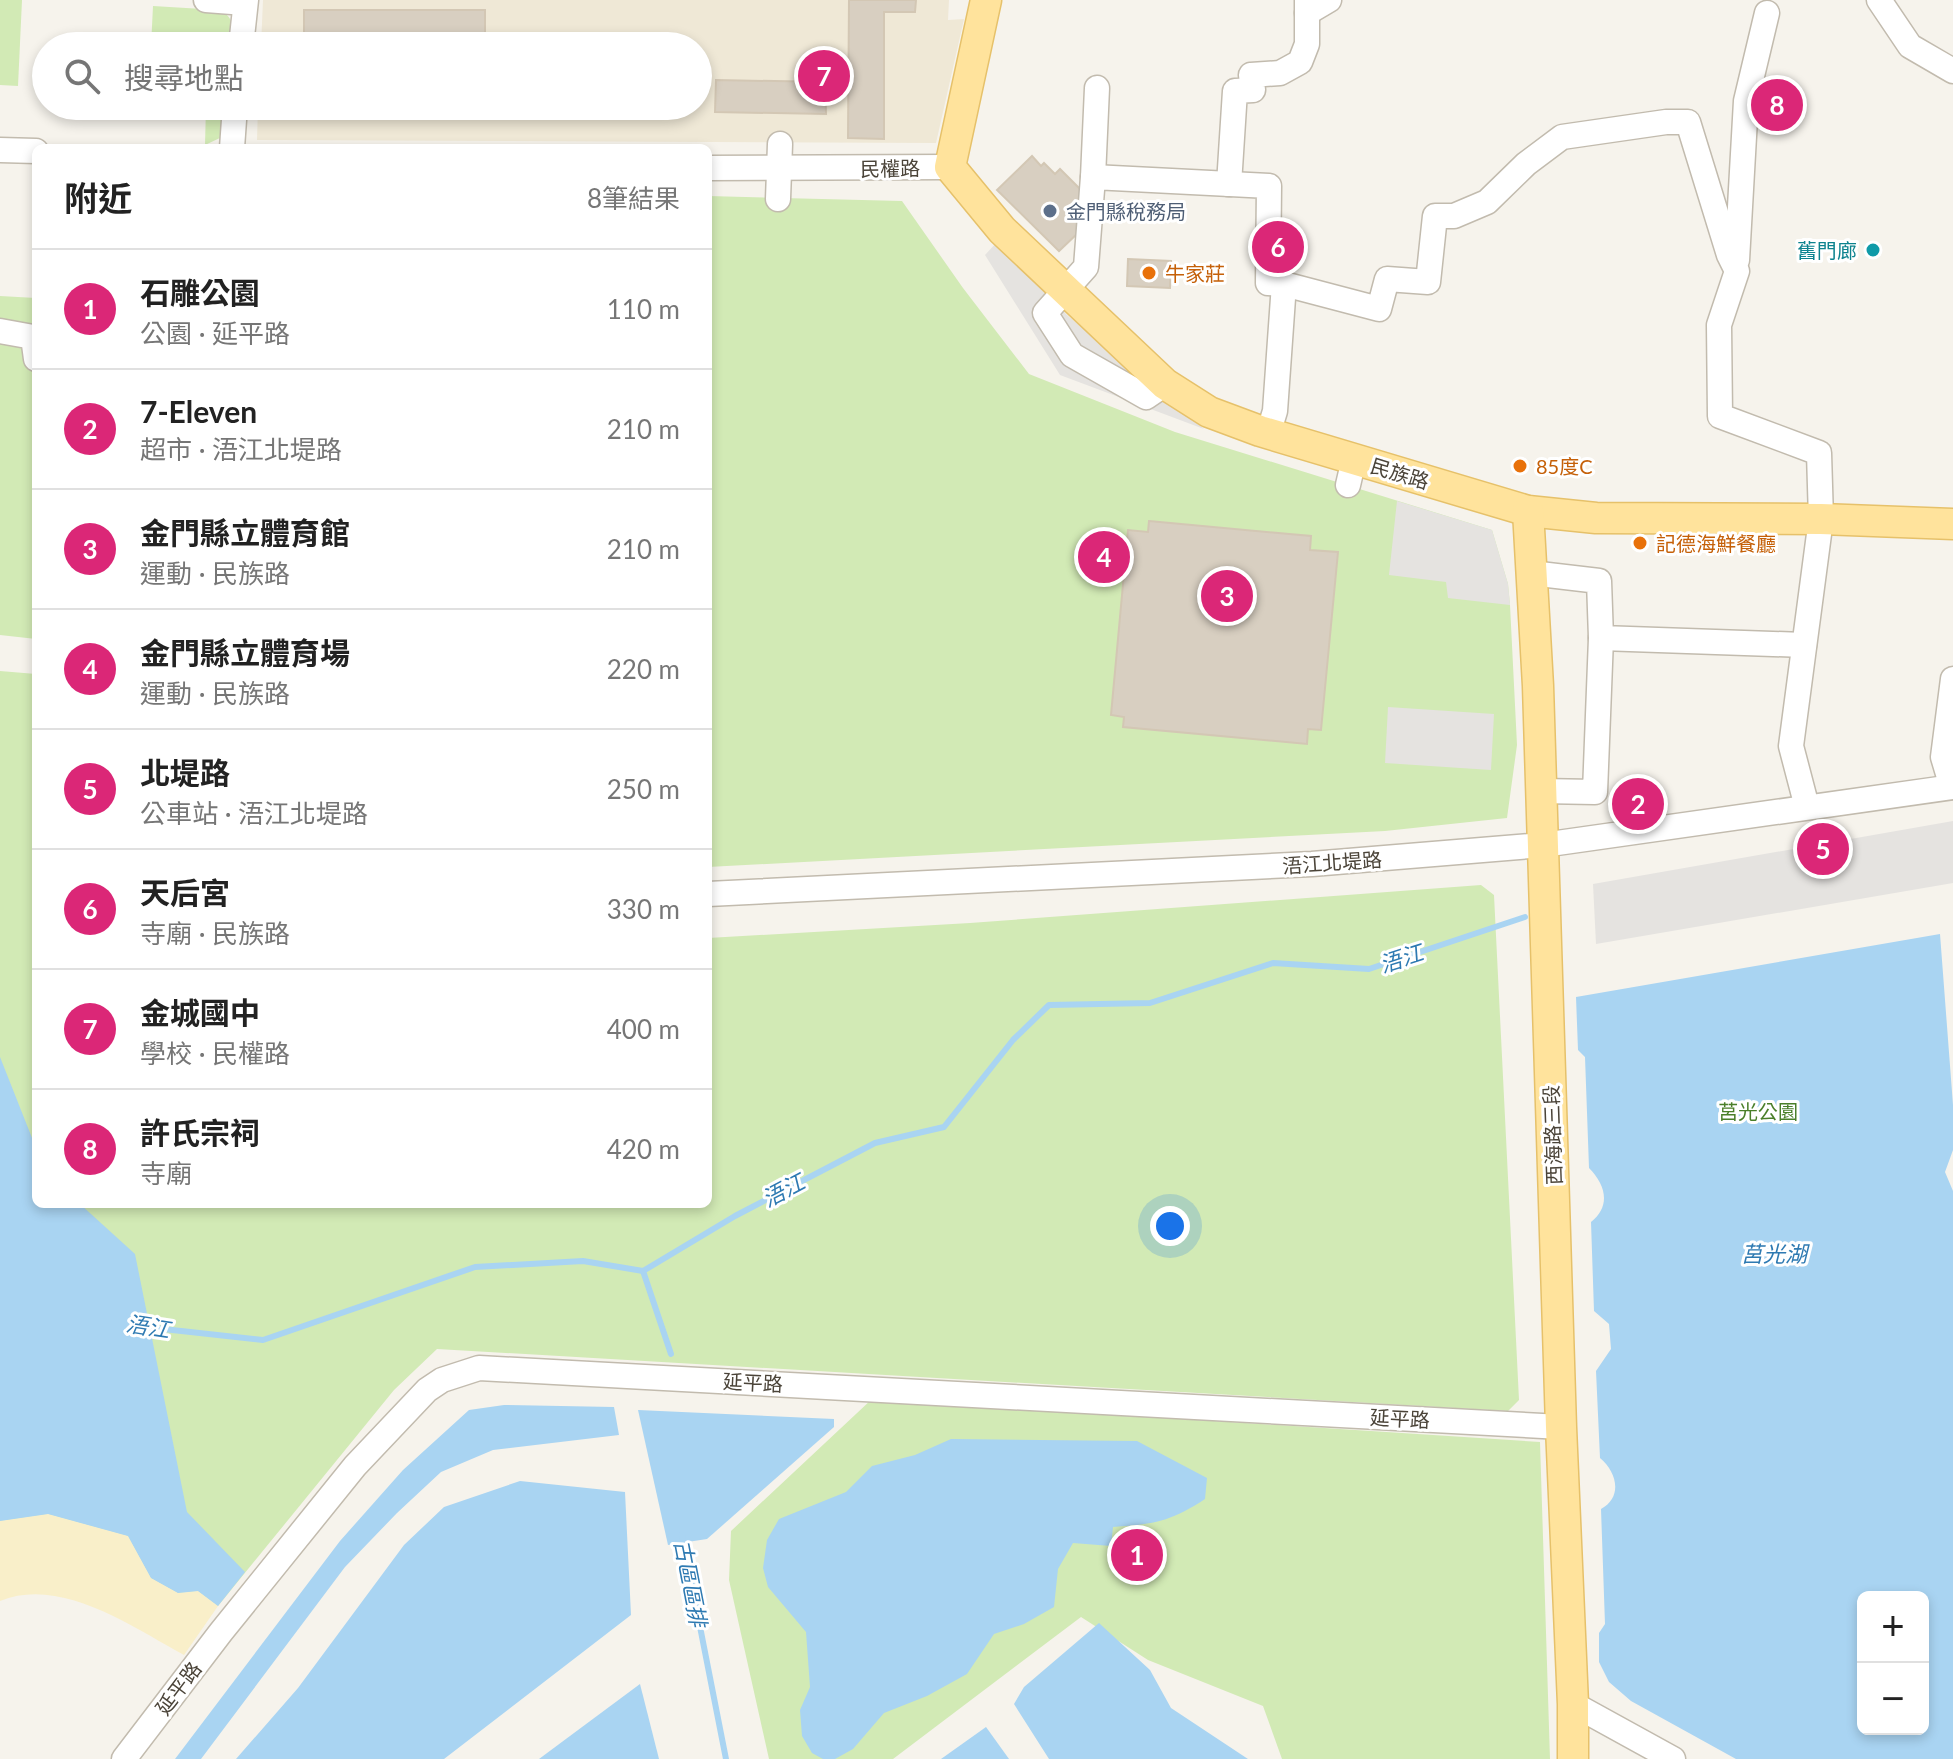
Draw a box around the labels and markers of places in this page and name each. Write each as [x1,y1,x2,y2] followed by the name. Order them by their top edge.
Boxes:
[798,46,850,106] pin: 7
[1751,75,1803,135] pin: 8
[1066,199,1186,223] place label: 金門縣稅務局
[1041,202,1059,220] marker: 金門縣稅務局
[1252,217,1304,277] pin: 6
[1797,238,1857,262] place label: 舊門廊
[1864,241,1882,259] marker: 舊門廊
[1165,261,1225,285] place label: 牛家莊
[1140,264,1158,282] marker: 牛家莊
[1536,454,1593,478] place label: 85度C
[1511,457,1529,475] marker: 85度C
[1078,527,1130,587] pin: 4
[1656,531,1776,555] place label: 記德海鮮餐廳
[1631,534,1649,552] marker: 記德海鮮餐廳
[1201,566,1253,626] pin: 3
[1612,774,1664,834] pin: 2
[1797,819,1849,879] pin: 5
[1111,1525,1163,1585] pin: 1

